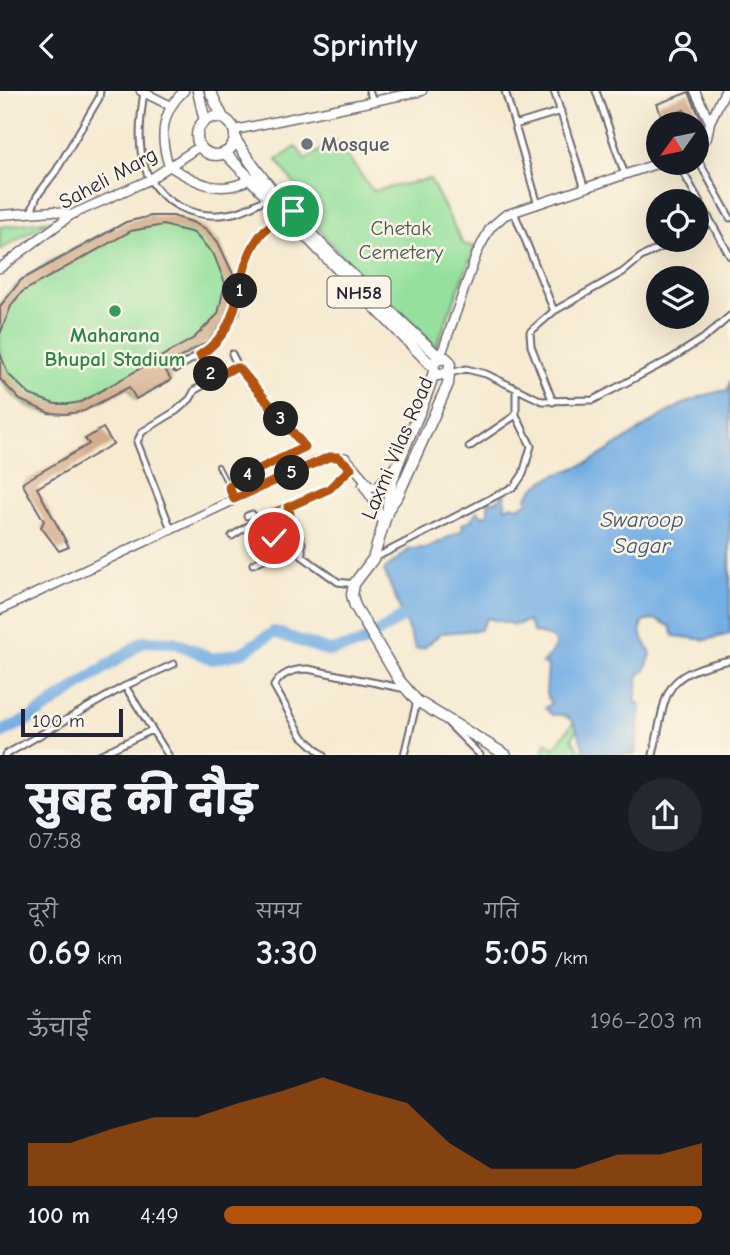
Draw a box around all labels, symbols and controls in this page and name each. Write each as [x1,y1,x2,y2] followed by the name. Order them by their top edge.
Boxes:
[28,27,66,65] icon: back
[313,27,417,64] text: Sprintly
[664,27,702,65] icon: person
[646,112,709,175] north arrow
[646,112,709,329] map controls
[321,132,390,156] place label: Mosque
[299,136,315,152] marker: Mosque
[55,142,161,214] street label: Saheli Marg
[263,181,323,241] pin
[646,189,709,252] button: locate
[274,192,312,230] icon: arrive
[359,216,444,264] park label: Chetak Cemetery
[646,266,709,329] button: layers
[222,273,258,309] pin: 1
[328,277,390,307] road number: NH58
[236,279,243,301] text: 1
[107,303,123,319] marker: Maharana Bhupal Stadium
[44,323,186,371] place label: Maharana Bhupal Stadium
[194,357,228,391] pin: 2
[206,362,215,384] text: 2
[356,373,438,523] street label: Laxmi Vilas Road
[264,401,298,437] pin: 3
[276,407,285,429] text: 3
[274,455,310,491] pin: 5
[230,457,266,493] pin: 4
[286,461,297,483] text: 5
[243,463,252,485] text: 4
[600,506,684,559] water label: Swaroop Sagar
[244,508,304,568] pin
[255,519,293,557] icon: check
[21,705,122,737] scale bar
[32,710,85,732] text: 100 m
[628,778,702,852] button: share
[28,779,256,823] text: सुबह की दौड़
[28,827,81,854] text: 07:58
[28,901,58,923] text: दूरी
[256,901,301,923] text: समय
[484,901,519,923] text: गति
[28,932,91,973] text: 0.69
[256,932,318,973] text: 3:30
[484,932,548,973] text: 5:05
[91,947,122,969] text: km
[548,947,588,969] text: /km
[590,1007,702,1034] text: 196–203 m
[28,1015,90,1042] text: ऊँचाई
[28,1202,90,1229] text: 100 m
[140,1202,179,1229] text: 4:49

